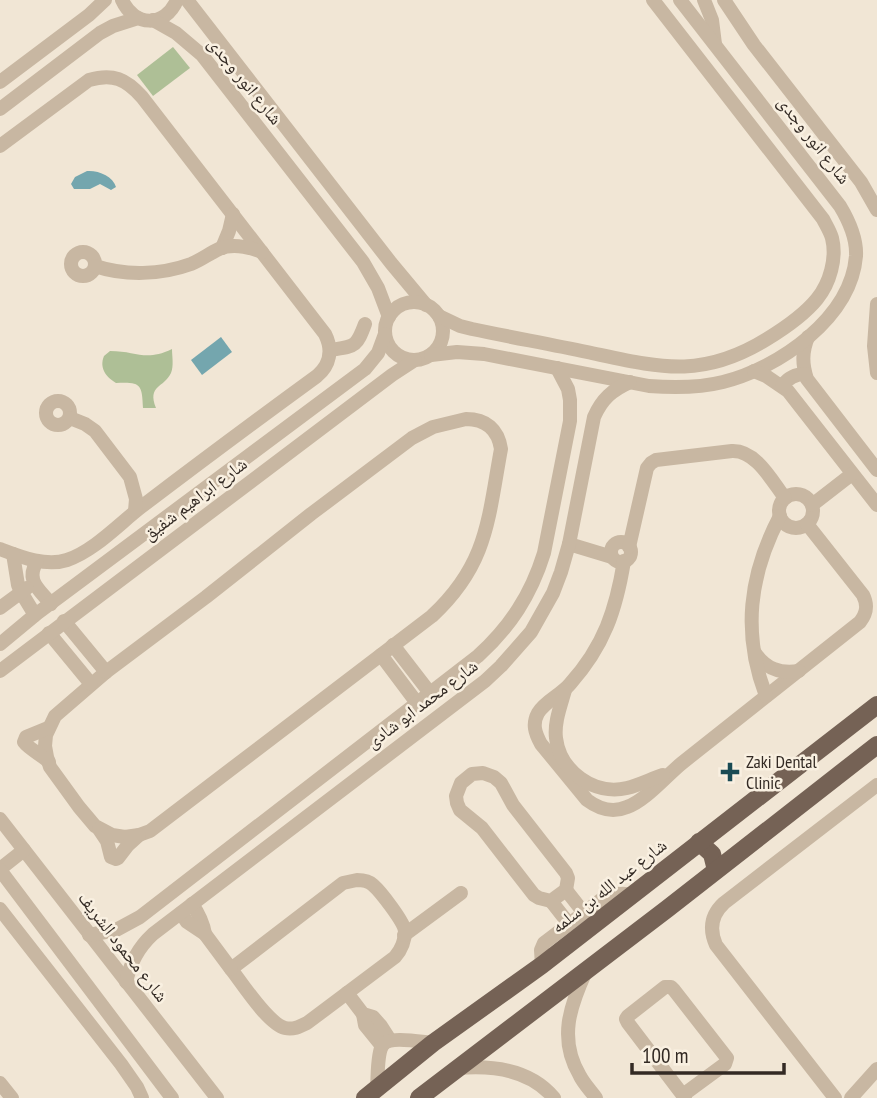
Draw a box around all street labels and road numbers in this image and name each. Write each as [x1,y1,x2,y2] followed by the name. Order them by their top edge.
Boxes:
[203,32,288,129] street label: شارع انور وجدى
[773,91,856,189] street label: شارع انور وجدى
[138,452,252,546] street label: شارع ابراهيم شفيق
[361,654,482,753] street label: شارع محمد ابو شادى
[546,833,671,938] street label: شارع عبد الله بن سلمه
[73,887,174,1006] street label: شارع محمود الشريف

